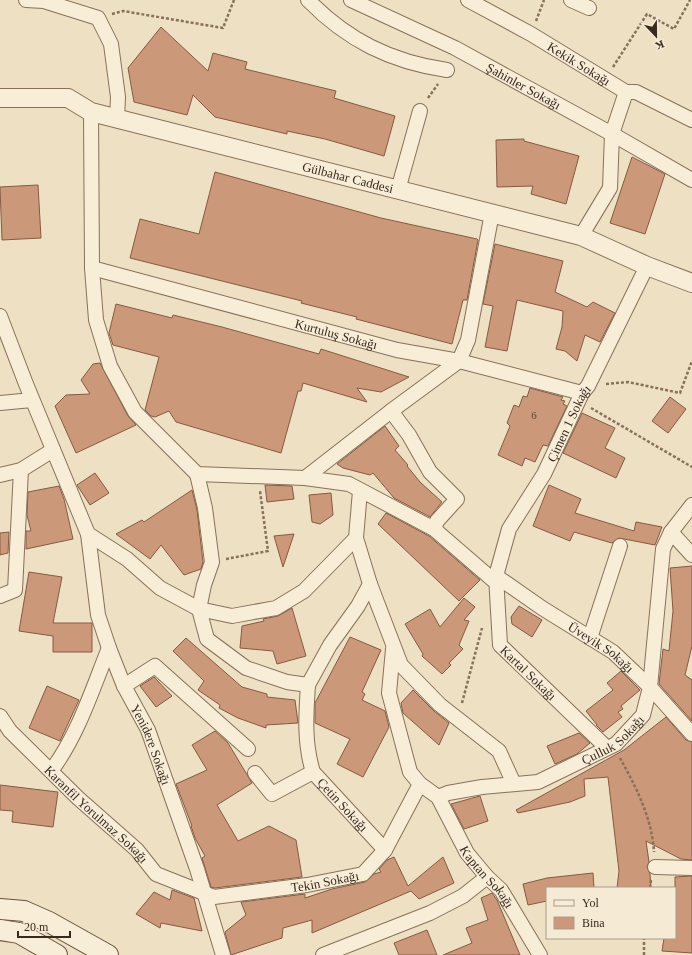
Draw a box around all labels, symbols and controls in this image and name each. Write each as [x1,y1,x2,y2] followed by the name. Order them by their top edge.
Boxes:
[636,16,676,56] north arrow
[545,38,614,89] street label: Kekik Sokağı
[653,38,666,53] text: K
[484,59,564,112] street label: Şahinler Sokağı
[301,158,396,196] street label: Gülbahar Caddesi
[293,315,380,352] street label: Kurtuluş Sokağı
[543,381,594,464] street label: Çimen 1 Sokağı
[531,409,537,421] house number: 6
[565,619,638,676] street label: Üveyik Sokağı
[498,642,560,703] street label: Kartal Sokağı
[128,702,174,787] street label: Yenidere Sokağı
[579,711,647,767] street label: Çulluk Sokağı
[42,762,152,866] street label: Karanfil Yorulmaz Sokağı
[315,775,372,835] street label: Çetin Sokağı
[457,843,518,911] street label: Kaptan Sokağı
[290,867,360,895] street label: Tekin Sokağı
[546,887,676,939] legend
[582,896,599,910] text: Yol
[18,913,70,939] scale bar
[582,916,605,930] text: Bina
[24,920,49,934] text: 20 m

